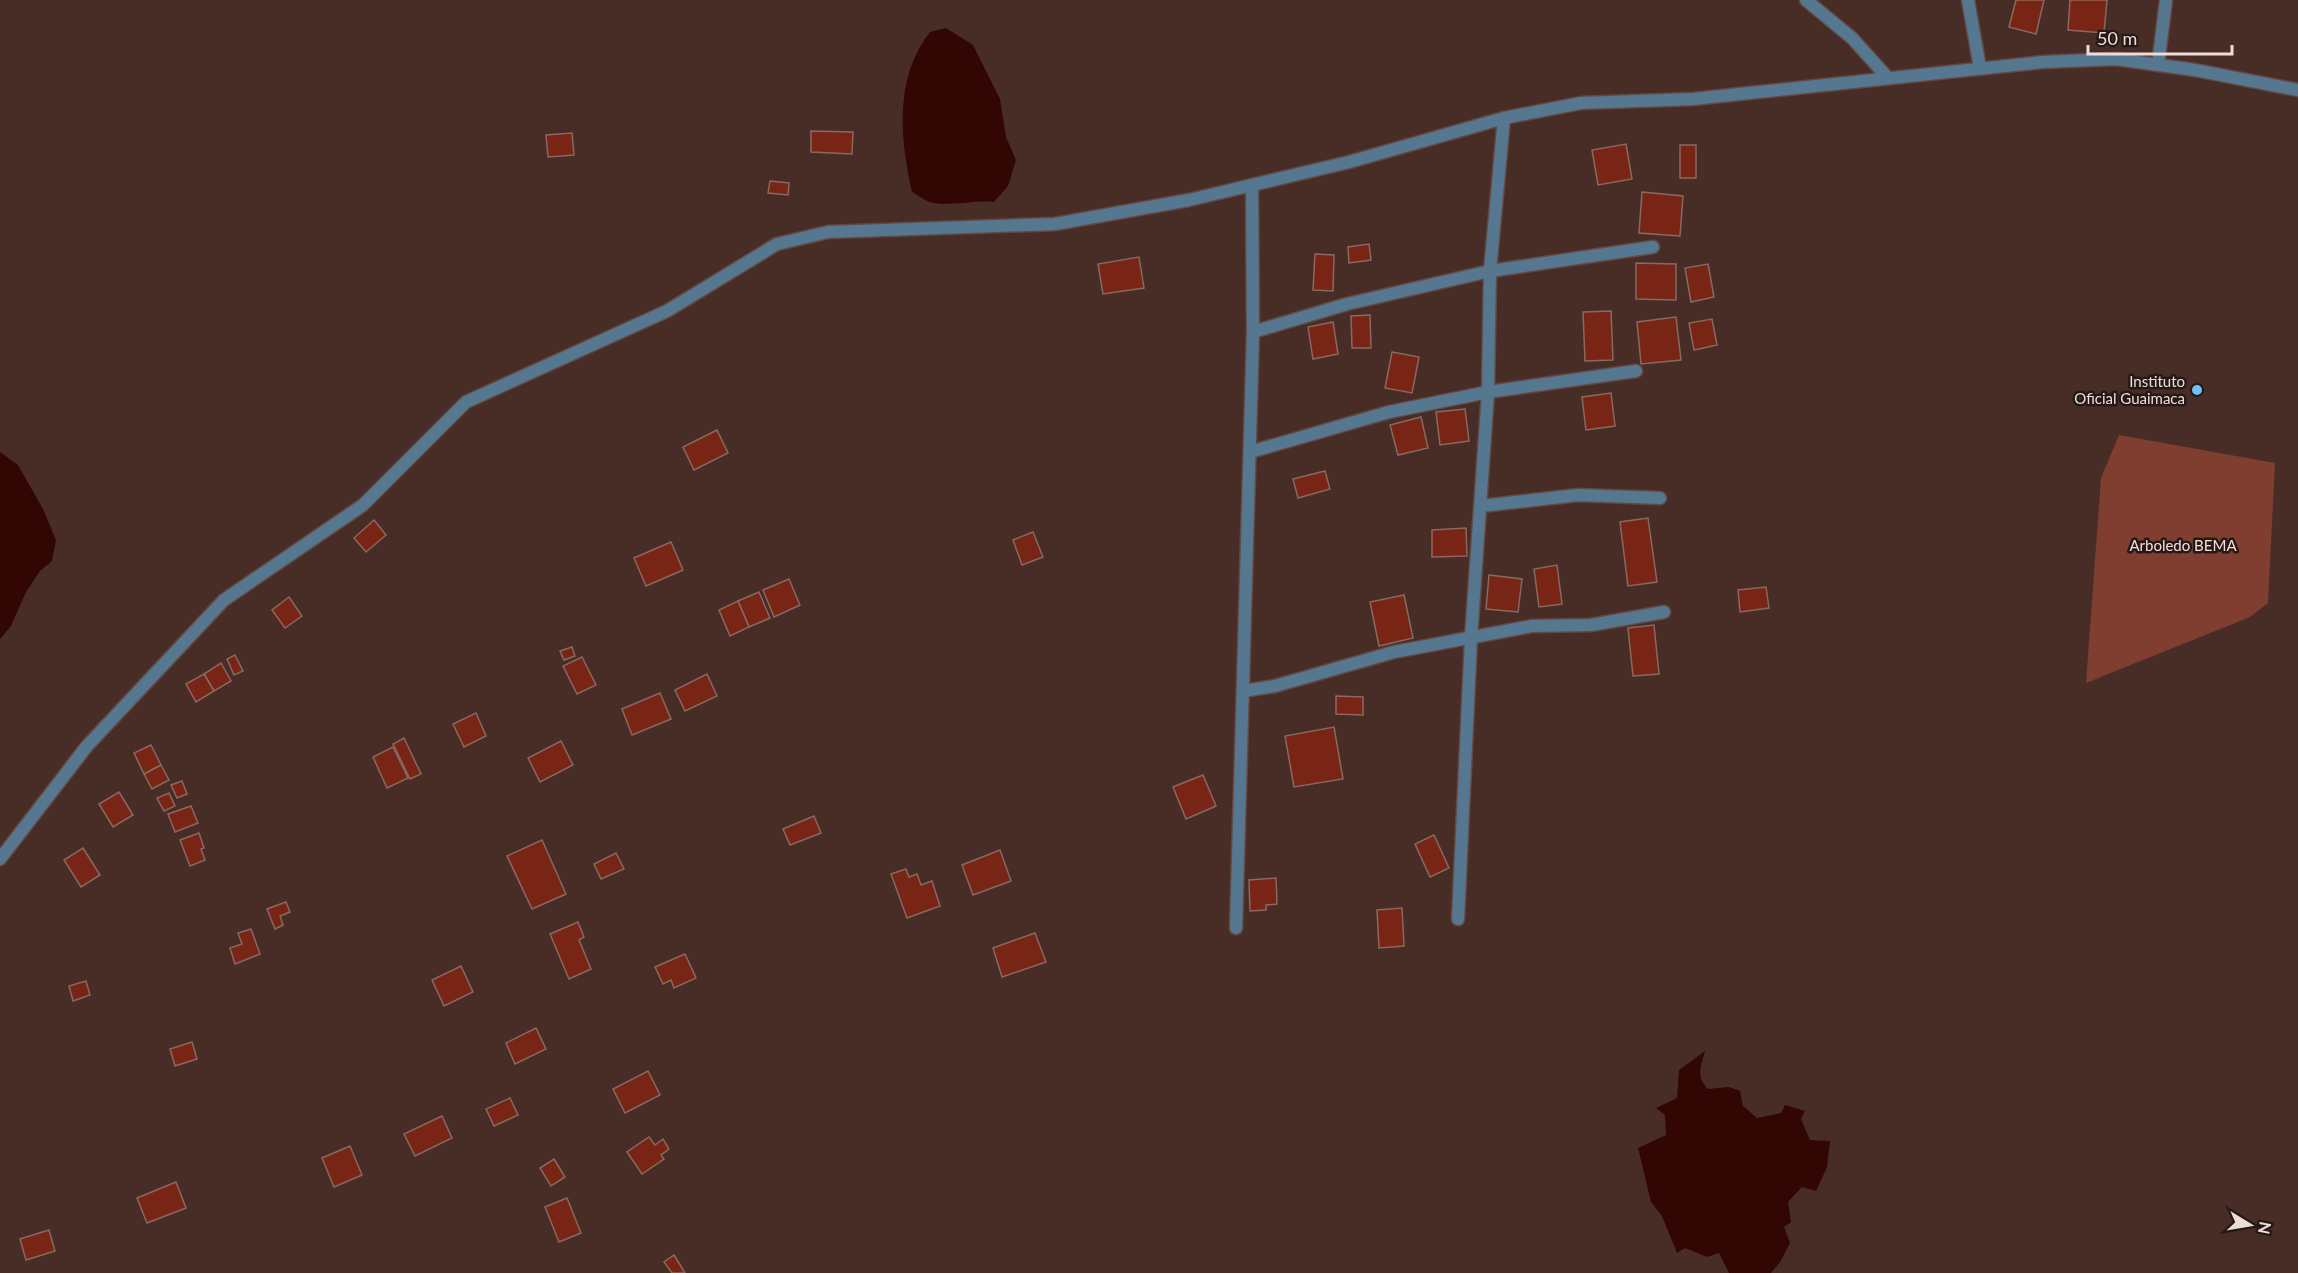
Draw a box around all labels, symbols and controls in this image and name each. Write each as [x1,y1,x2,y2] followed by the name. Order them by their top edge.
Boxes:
[2088,18,2232,56] scale bar
[2097,27,2137,49] text: 50 m
[2074,372,2185,407] place label: Instituto Oficial Guaimaca
[2190,383,2204,397] marker: Instituto Oficial Guaimaca
[2129,536,2237,554] park label: Arboledo BEMA
[2220,1195,2280,1255] north arrow
[2255,1220,2276,1236] text: N

